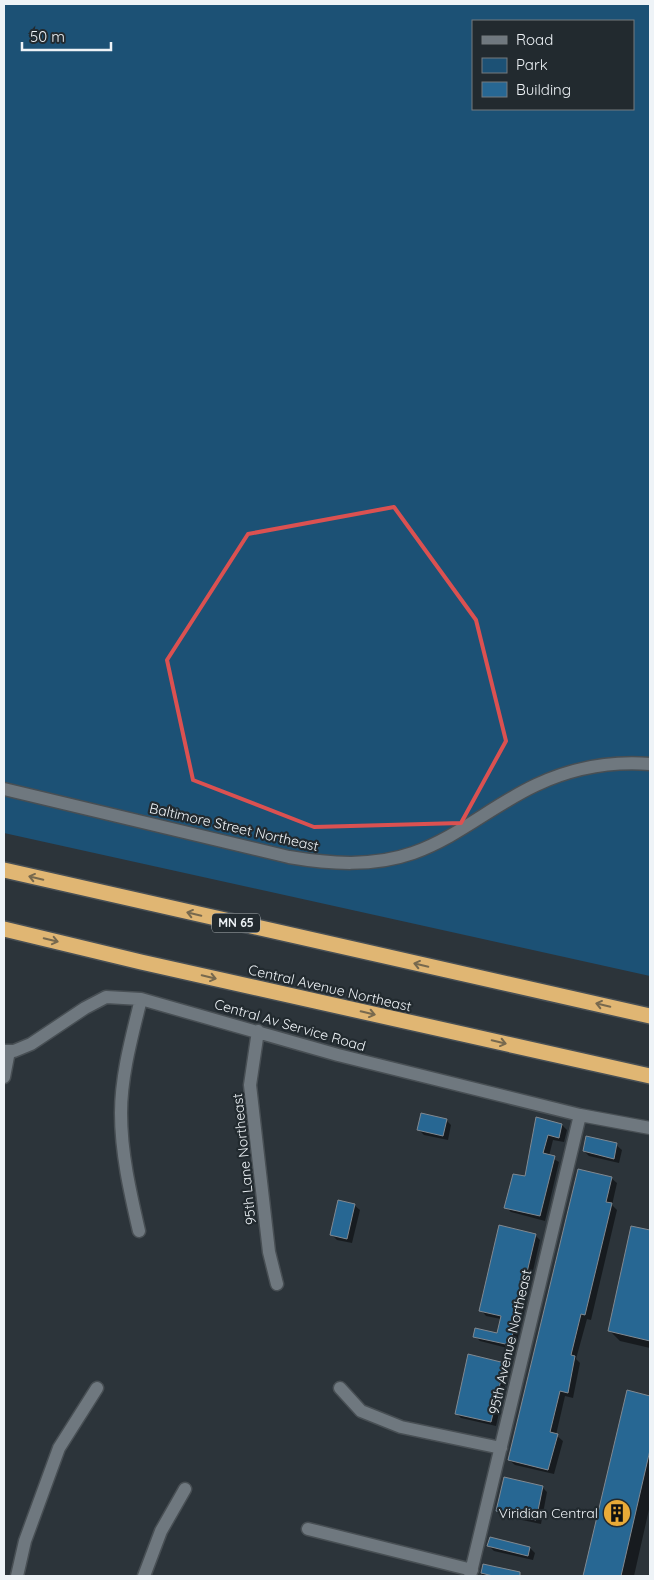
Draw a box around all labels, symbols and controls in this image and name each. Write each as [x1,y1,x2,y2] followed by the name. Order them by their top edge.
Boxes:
[22,20,111,52] scale bar
[472,20,634,110] legend
[30,27,65,46] text: 50 m
[516,30,553,49] text: Road
[516,55,548,74] text: Park
[516,80,571,99] text: Building
[148,799,321,855] street label: Baltimore Street Northeast
[28,873,44,882] one-way arrow
[186,909,202,918] one-way arrow
[212,914,260,932] road number: MN 65
[43,936,59,945] one-way arrow
[247,960,414,1016] street label: Central Avenue Northeast
[413,960,429,969] one-way arrow
[201,973,217,982] one-way arrow
[212,995,368,1055] street label: Central Av Service Road
[595,1000,611,1010] one-way arrow
[359,1009,375,1018] one-way arrow
[491,1038,507,1047] one-way arrow
[228,1092,260,1226] street label: 95th Lane Northeast
[485,1268,535,1416] street label: 95th Avenue Northeast
[602,1498,632,1528] building icon: Viridian Central
[499,1504,598,1522] place label: Viridian Central

